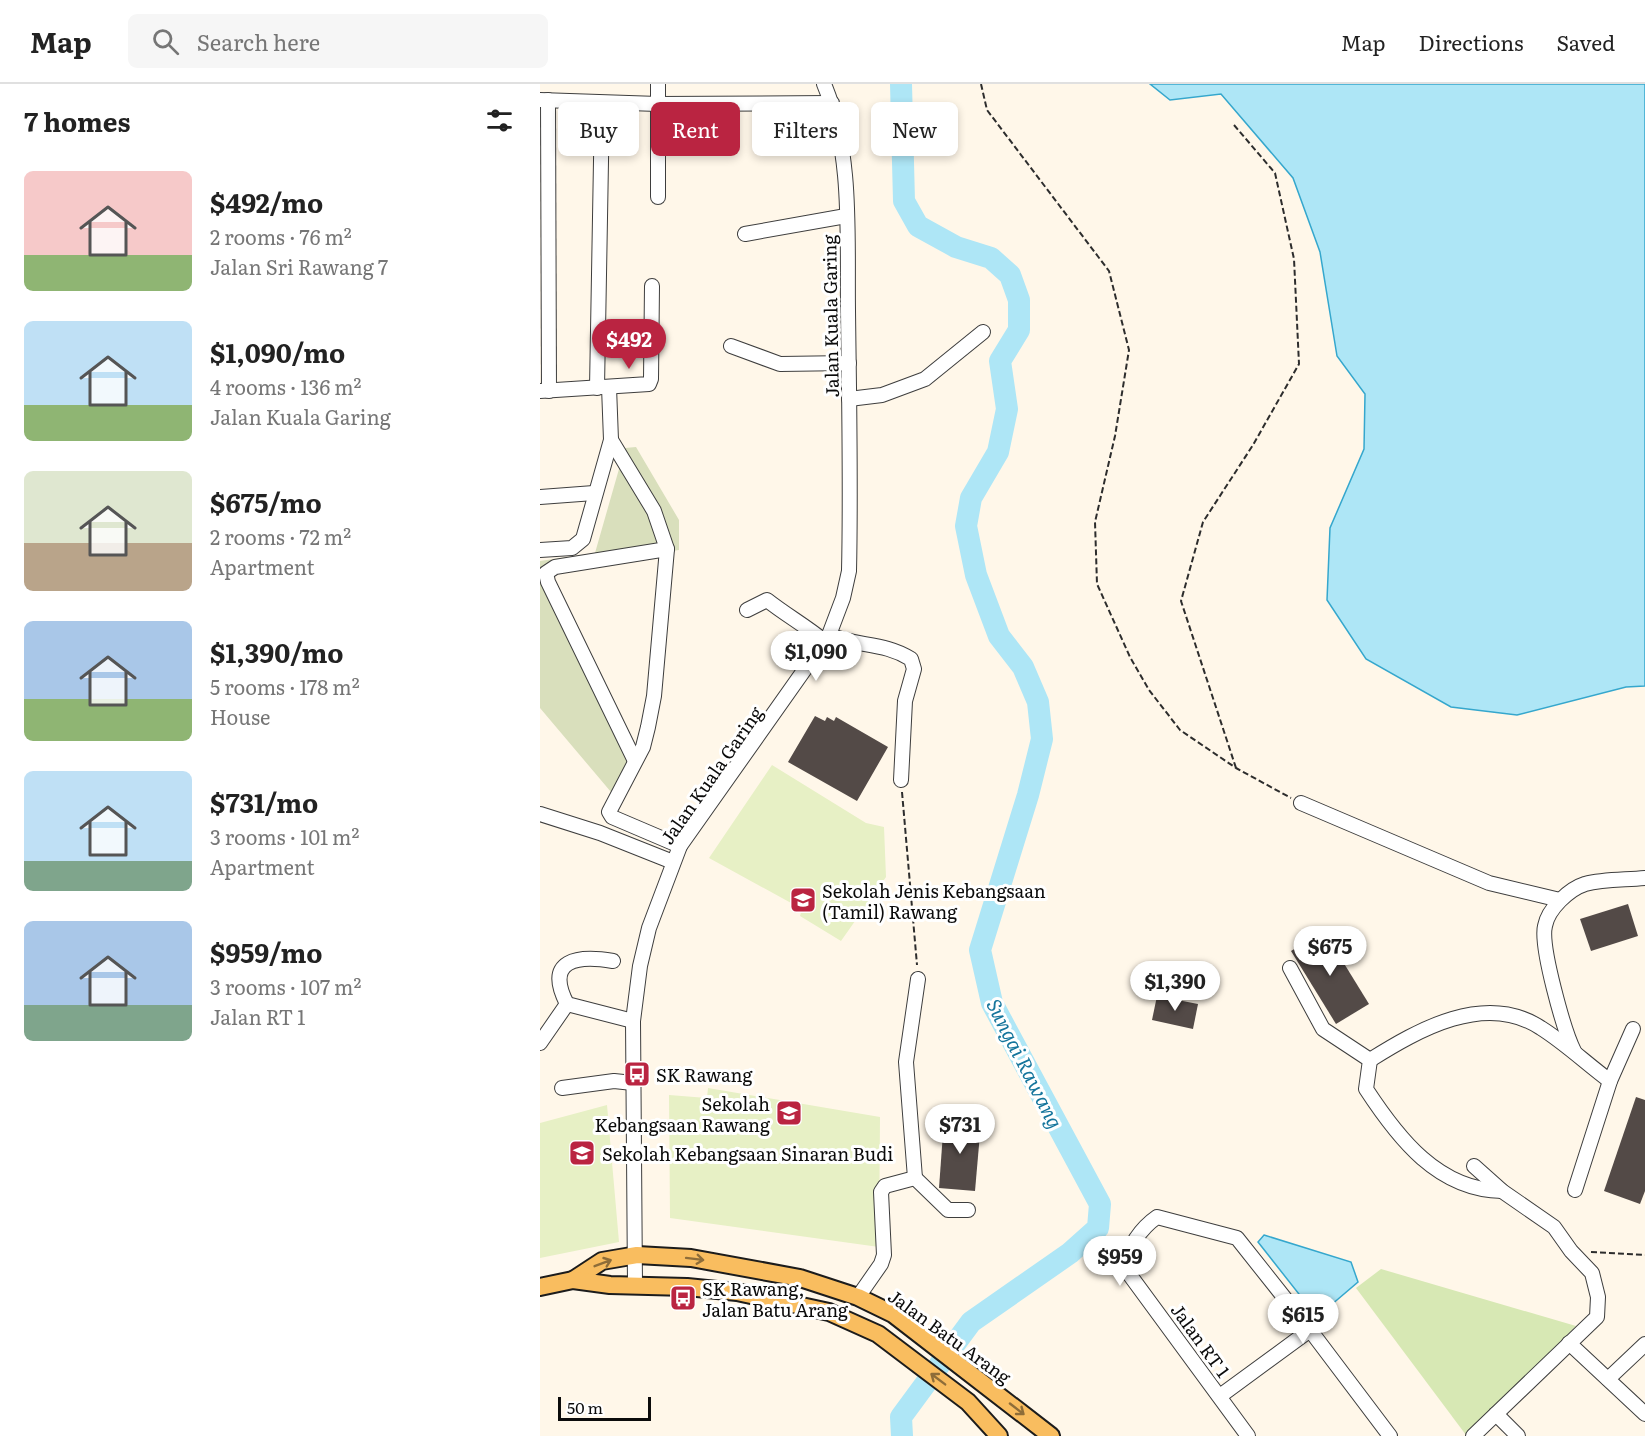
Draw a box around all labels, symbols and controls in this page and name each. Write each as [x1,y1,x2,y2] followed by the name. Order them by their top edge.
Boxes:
[128,14,548,68] search box
[30,20,92,62] text: Map
[149,25,182,58] icon: search
[197,25,320,58] text: Search here
[1341,26,1386,57] text: Map
[1419,26,1524,57] text: Directions
[1557,26,1615,57] text: Saved
[24,101,130,140] text: 7 homes
[558,102,639,156] chip: Buy
[651,102,740,156] chip: Rent
[752,102,859,156] chip: Filters
[871,102,958,156] chip: New
[483,104,516,137] icon: filters
[210,182,323,221] text: $492/mo
[72,195,144,267] icon: home
[210,221,352,251] text: 2 rooms · 76 m²
[815,233,845,398] street label: Jalan Kuala Garing
[210,251,388,281] text: Jalan Sri Rawang 7
[593,319,665,370] pin: $492
[606,323,652,353] text: $492
[210,332,345,371] text: $1,090/mo
[72,345,144,417] icon: home
[210,371,361,401] text: 4 rooms · 136 m²
[210,401,391,431] text: Jalan Kuala Garing
[210,482,322,521] text: $675/mo
[72,495,144,567] icon: home
[210,521,351,551] text: 2 rooms · 72 m²
[210,551,315,581] text: Apartment
[767,631,865,682] pin: $1,090
[210,632,344,671] text: $1,390/mo
[785,635,847,665] text: $1,090
[72,645,144,717] icon: home
[210,671,360,701] text: 5 rooms · 178 m²
[653,700,769,849] street label: Jalan Kuala Garing
[210,701,270,731] text: House
[210,782,318,821] text: $731/mo
[72,795,144,867] icon: home
[210,821,359,851] text: 3 rooms · 101 m²
[210,851,315,881] text: Apartment
[822,877,1046,925] place label: Sekolah Jenis Kebangsaan (Tamil) Rawang
[788,885,818,915] school or university icon: Sekolah Jenis Kebangsaan (Tamil) Rawang
[1294,926,1366,977] pin: $675
[1308,930,1352,960] text: $675
[210,932,323,971] text: $959/mo
[72,945,144,1017] icon: home
[1126,961,1224,1012] pin: $1,390
[1144,965,1206,995] text: $1,390
[210,971,361,1001] text: 3 rooms · 107 m²
[980,993,1072,1133] water label: Sungai Rawang
[210,1001,305,1031] text: Jalan RT 1
[622,1059,652,1089] bus stop icon: SK Rawang
[656,1061,753,1088] place label: SK Rawang
[594,1090,771,1138] place label: Sekolah Kebangsaan Rawang
[774,1098,804,1128] school or university icon: Sekolah Kebangsaan Rawang
[924,1104,996,1155] pin: $731
[939,1108,981,1138] text: $731
[567,1138,597,1168] school or university icon: Sekolah Kebangsaan Sinaran Budi
[602,1140,893,1167] place label: Sekolah Kebangsaan Sinaran Budi
[1084,1236,1156,1287] pin: $959
[1097,1240,1143,1270] text: $959
[685,1254,704,1265] one-way arrow
[594,1257,612,1268] one-way arrow
[702,1275,849,1323] place label: SK Rawang, Jalan Batu Arang
[883,1282,1018,1390] street label: Jalan Batu Arang
[668,1283,698,1313] bus stop icon: SK Rawang, Jalan Batu Arang
[1267,1294,1339,1345] pin: $615
[1165,1297,1237,1383] street label: Jalan RT 1
[1282,1298,1324,1328] text: $615
[930,1373,946,1385] one-way arrow
[558,1394,651,1422] scale bar
[567,1395,603,1419] text: 50 m
[1009,1403,1025,1416] one-way arrow

